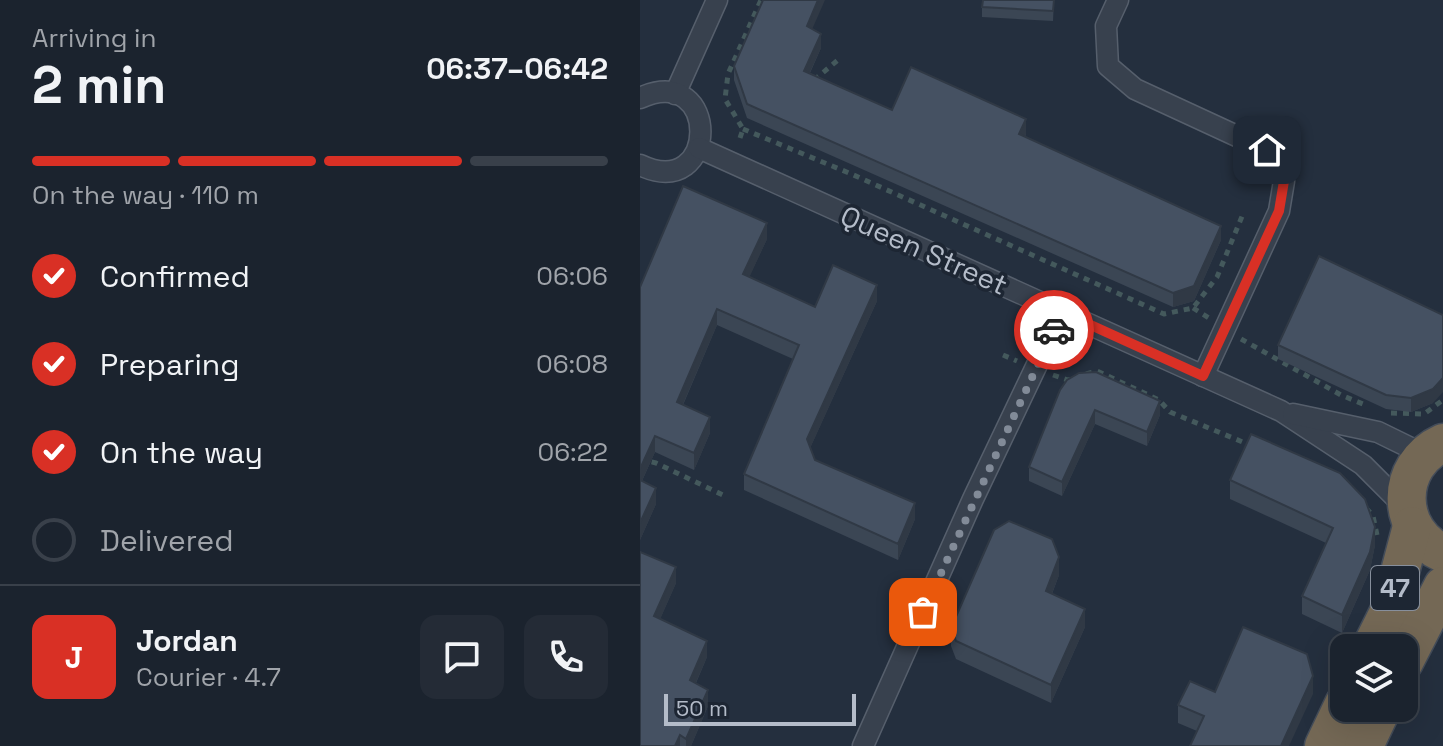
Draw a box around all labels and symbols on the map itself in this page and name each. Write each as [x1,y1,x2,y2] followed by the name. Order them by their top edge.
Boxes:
[1233,116,1301,184] pin
[835,197,1013,303] street label: Queen Street
[1014,290,1094,370] courier
[1371,566,1419,610] road number: 47
[889,578,957,646] pin
[664,690,856,726] scale bar

